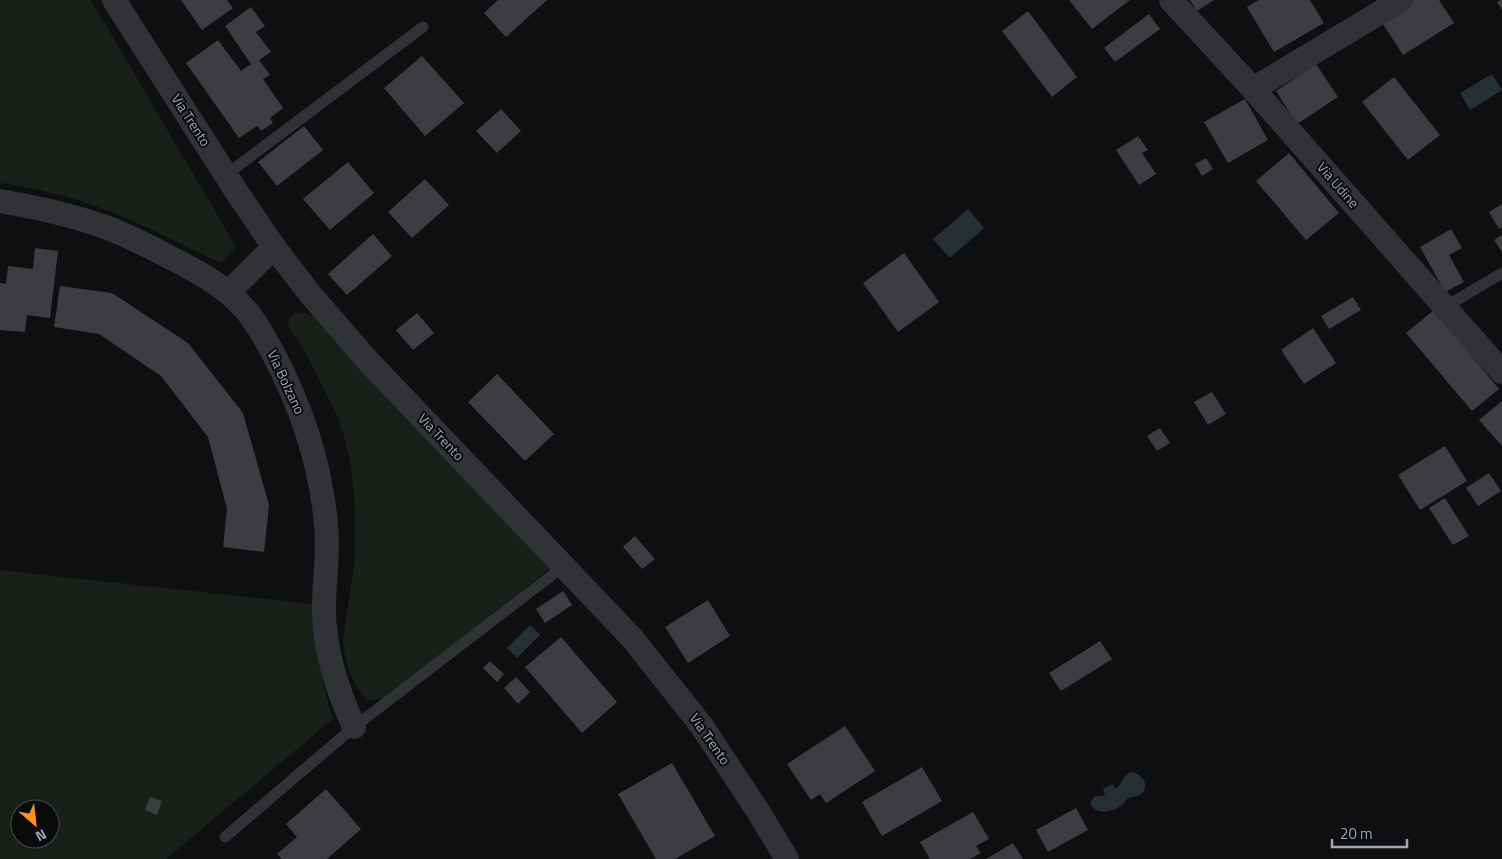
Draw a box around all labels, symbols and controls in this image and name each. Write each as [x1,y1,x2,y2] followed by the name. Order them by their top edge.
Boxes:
[167,89,216,150] street label: Via Trento
[1312,157,1364,212] street label: Via Udine
[262,346,311,417] street label: Via Bolzano
[413,408,469,465] street label: Via Trento
[685,709,736,769] street label: Via Trento
[10,799,60,849] north arrow
[1332,816,1407,848] scale bar
[1340,822,1373,845] text: 20 m
[32,824,51,847] text: N

